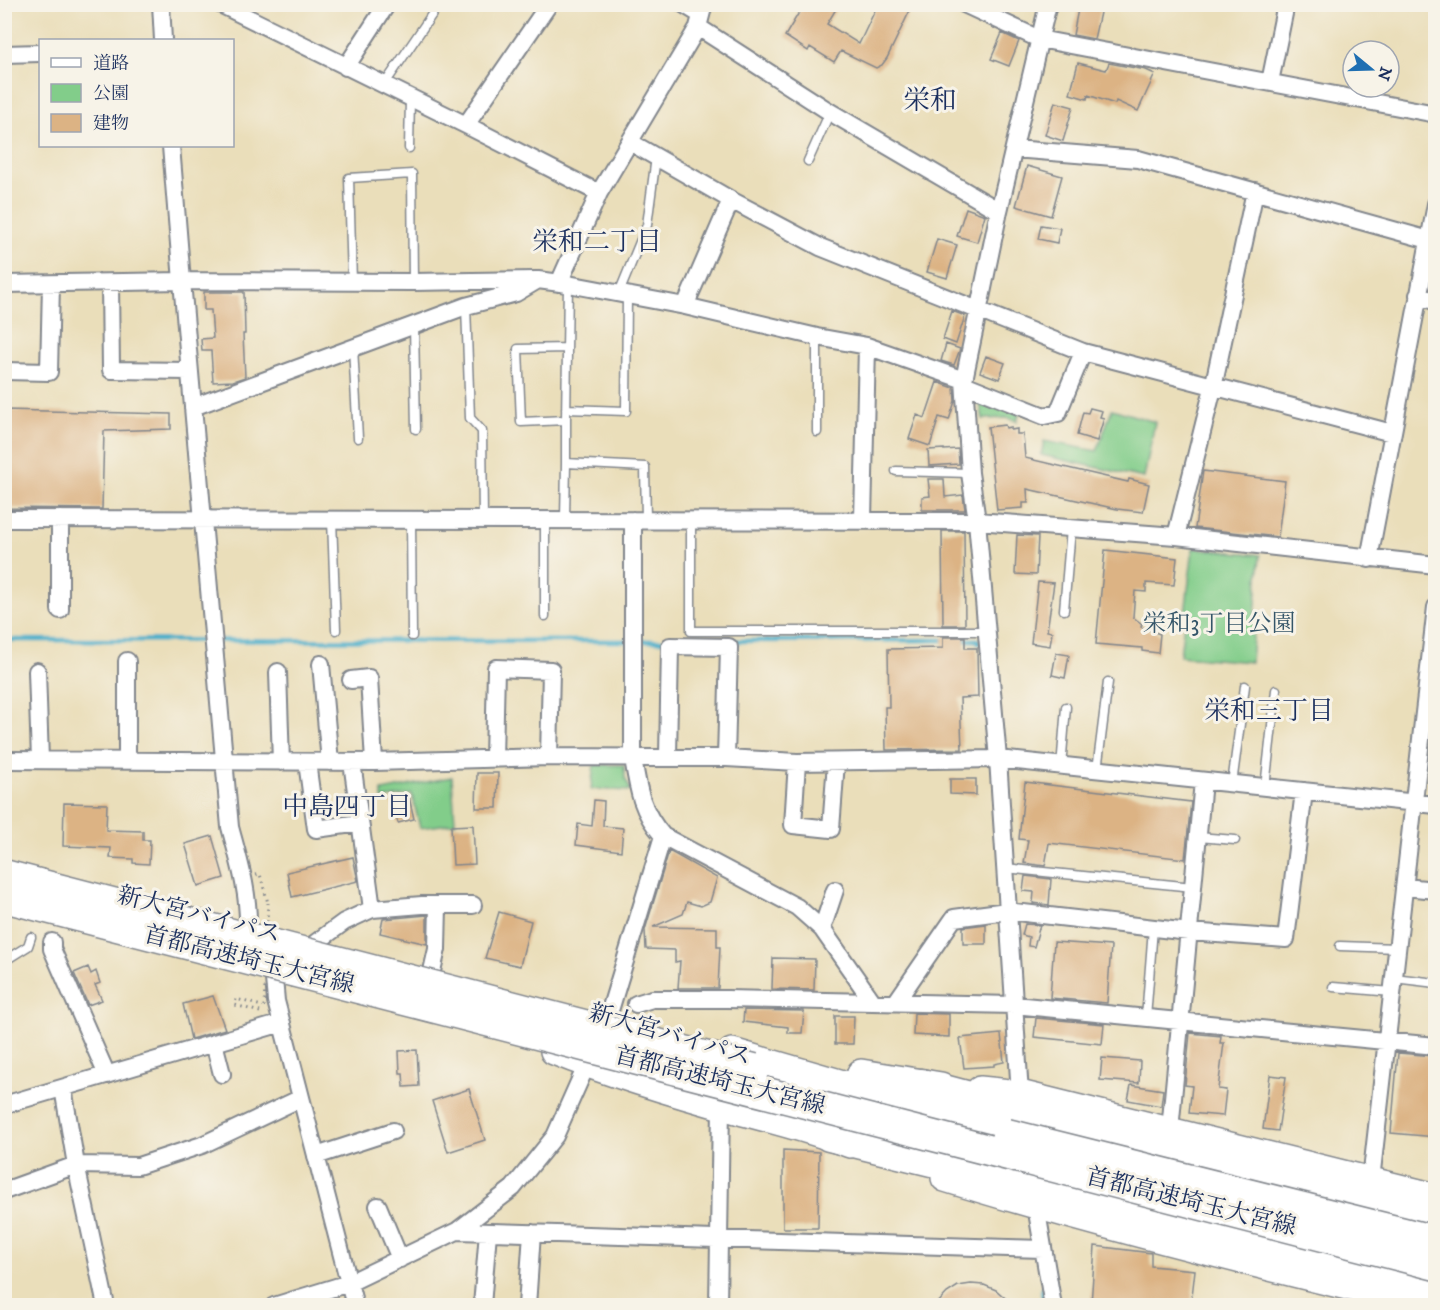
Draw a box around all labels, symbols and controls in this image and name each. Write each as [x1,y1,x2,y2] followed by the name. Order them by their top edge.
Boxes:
[39,39,234,147] legend
[1341,39,1401,99] north arrow
[93,53,129,75] text: 道路
[1373,64,1396,83] text: N
[93,83,129,105] text: 公園
[903,84,957,118] district label: 栄和
[93,113,129,135] text: 建物
[532,226,662,259] district label: 栄和二丁目
[1143,609,1295,639] park label: 栄和3丁目公園
[1204,695,1334,728] district label: 栄和三丁目
[282,791,412,824] district label: 中島四丁目
[114,880,284,950] street label: 新大宮バイパス
[141,919,357,1001] street label: 首都高速埼玉大宮線
[585,997,755,1073] street label: 新大宮バイパス
[612,1040,828,1122] street label: 首都高速埼玉大宮線
[1083,1161,1299,1243] street label: 首都高速埼玉大宮線

